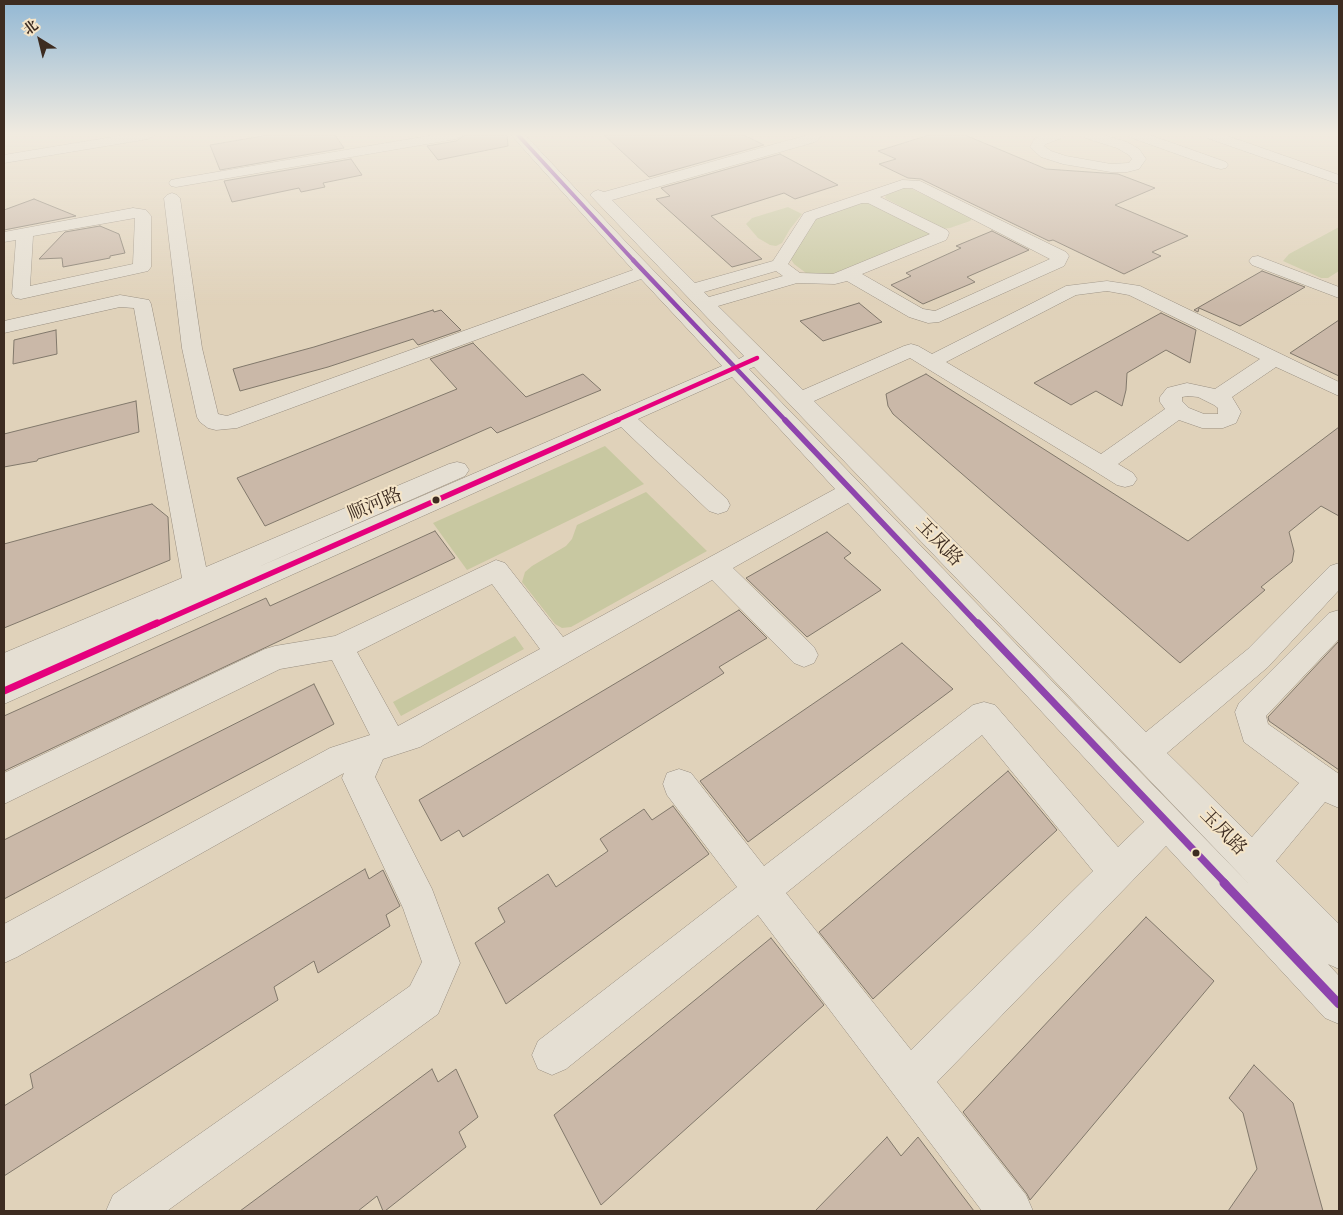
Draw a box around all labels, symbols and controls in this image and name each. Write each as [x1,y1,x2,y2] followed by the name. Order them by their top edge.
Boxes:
[15,15,65,65] north arrow
[21,18,41,38] text: 北
[344,483,406,527] street label: 顺河路
[431,495,441,505] unlabelled marker
[911,515,967,571] street label: 玉凤路
[1195,804,1251,860] street label: 玉凤路
[1191,848,1201,858] unlabelled marker

